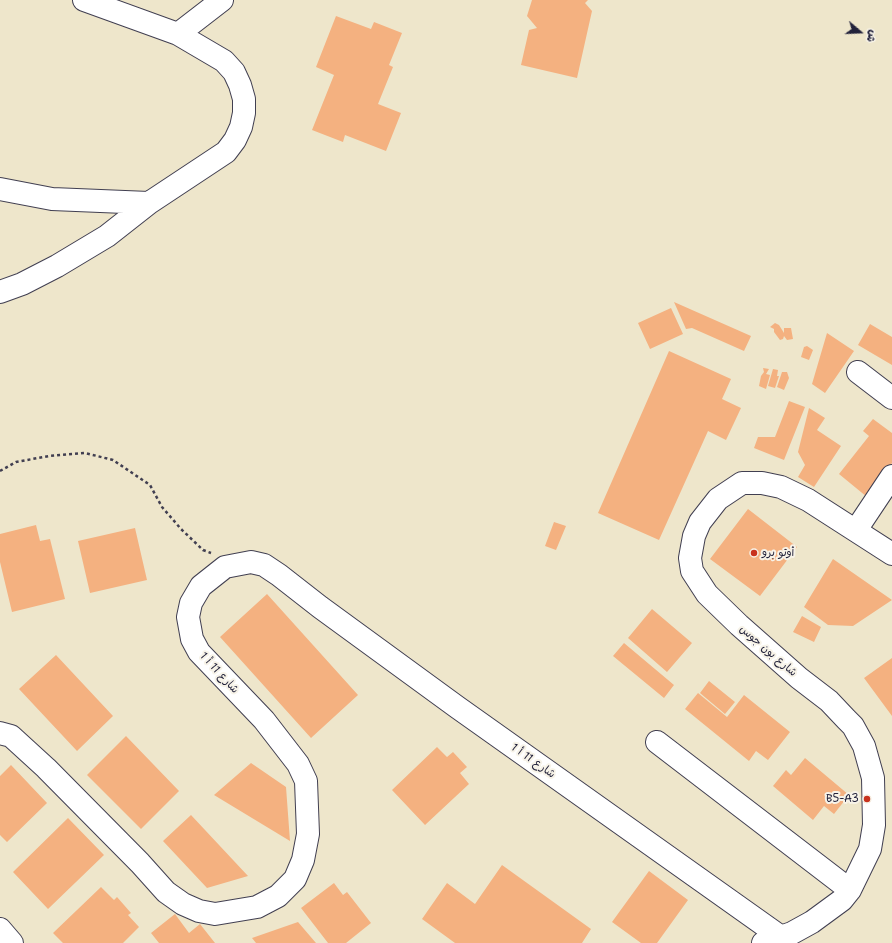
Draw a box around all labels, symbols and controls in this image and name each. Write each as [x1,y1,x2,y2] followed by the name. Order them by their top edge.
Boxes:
[840,12,880,52] north arrow
[863,28,881,44] text: ش
[762,546,794,560] place label: أوتو برو
[749,548,759,558] marker: أوتو برو
[737,623,799,679] street label: شارع بون جوس
[197,650,241,696] street label: شارع 11 أ 1
[508,741,558,781] street label: شارع 11 أ 1
[826,792,859,806] place label: B5-A3
[862,794,872,804] marker: B5-A3

